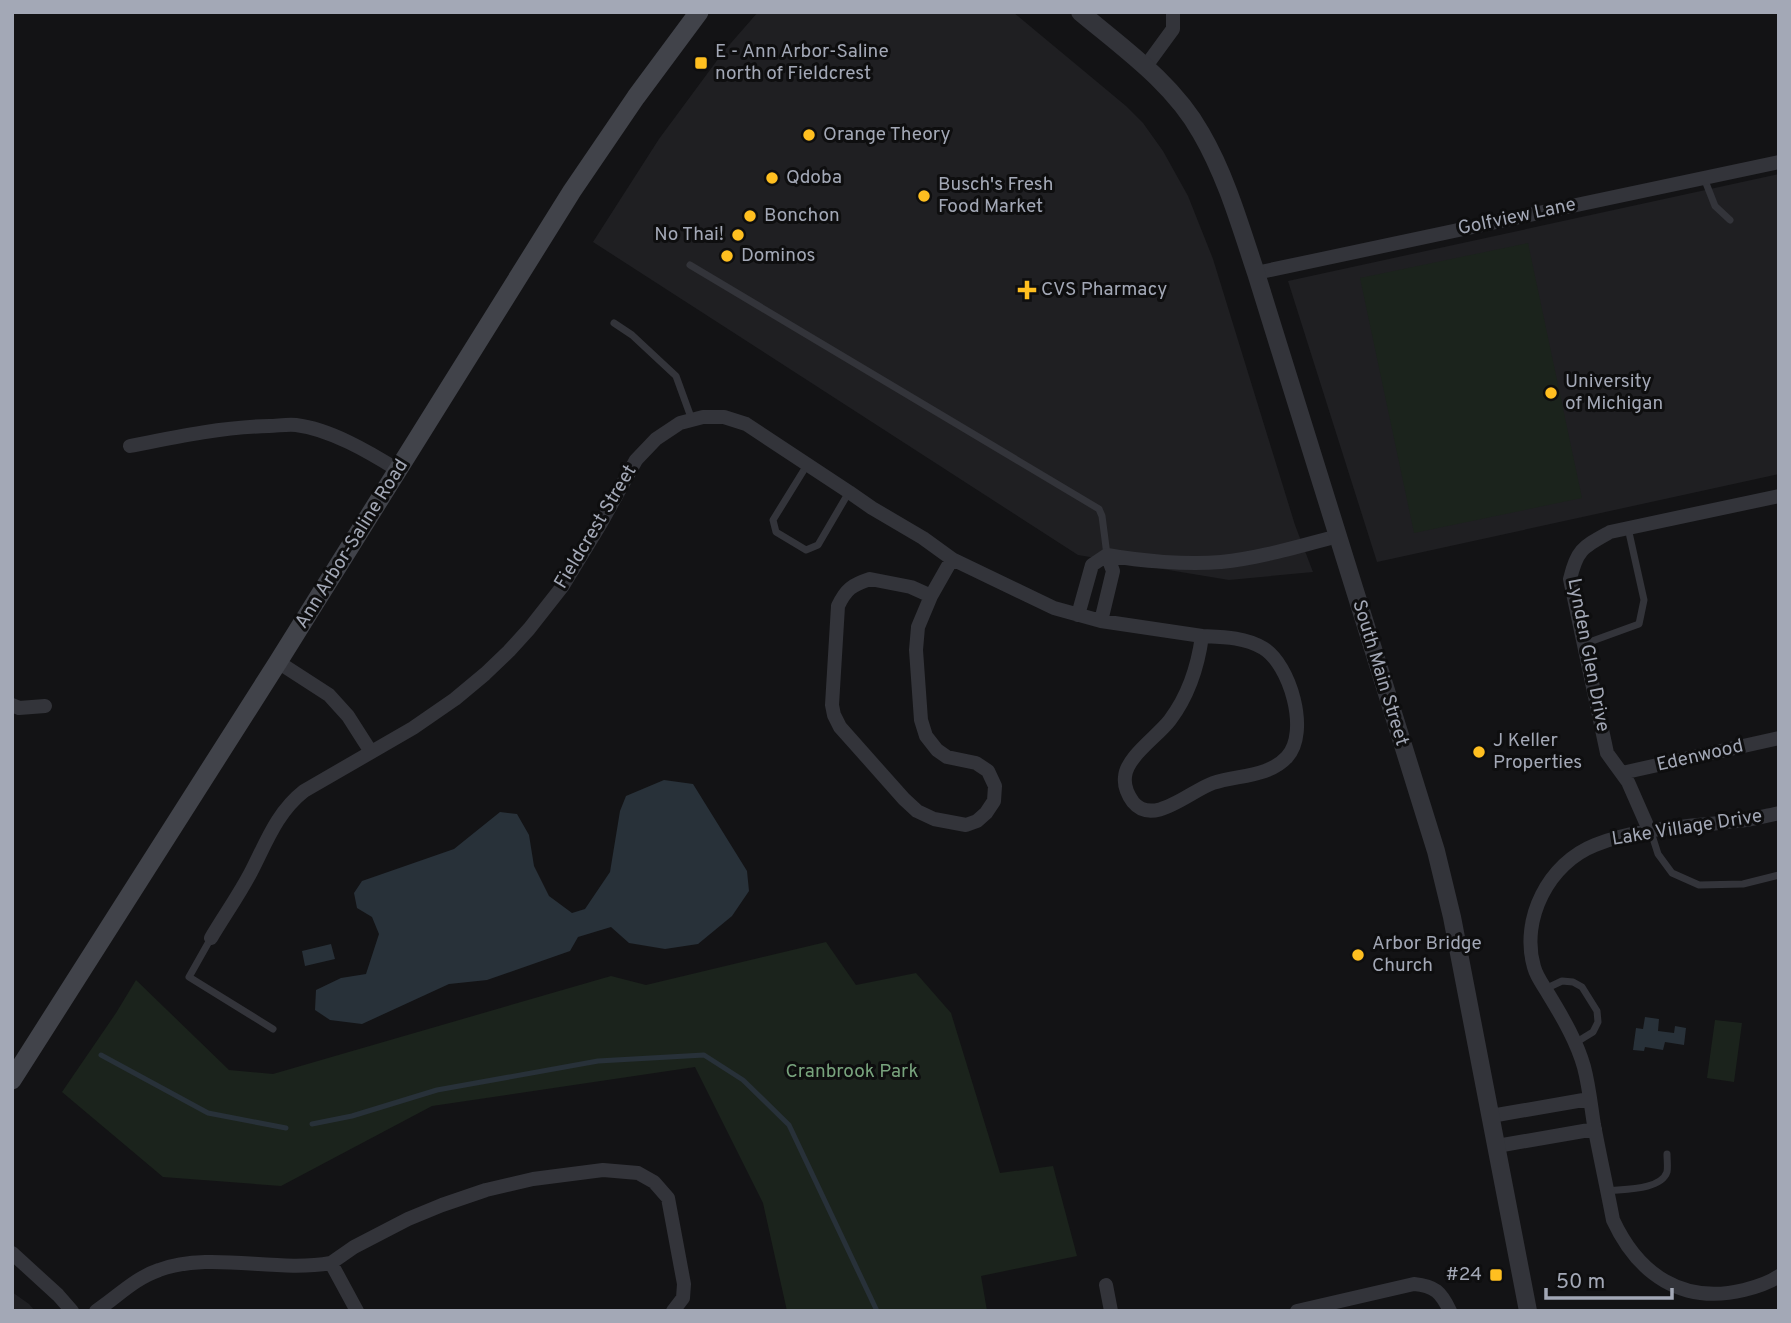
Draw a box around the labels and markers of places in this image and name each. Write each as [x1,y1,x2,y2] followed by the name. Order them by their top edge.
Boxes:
[715,40,889,86] place label: E - Ann Arbor-Saline north of Fieldcrest
[693,55,709,71] marker: E - Ann Arbor-Saline north of Fieldcrest
[823,123,950,147] place label: Orange Theory
[801,127,817,143] marker: Orange Theory
[786,166,842,190] place label: Qdoba
[764,170,780,186] marker: Qdoba
[938,173,1053,219] place label: Busch's Fresh Food Market
[916,188,932,204] marker: Busch's Fresh Food Market
[764,204,840,228] place label: Bonchon
[742,208,758,224] marker: Bonchon
[654,223,724,247] place label: No Thai!
[730,227,746,243] marker: No Thai!
[741,244,816,268] place label: Dominos
[719,248,735,264] marker: Dominos
[1041,278,1167,302] place label: CVS Pharmacy
[1019,282,1035,298] marker: CVS Pharmacy
[1565,370,1663,416] place label: University of Michigan
[1543,385,1559,401] marker: University of Michigan
[1493,729,1582,775] place label: J Keller Properties
[1471,744,1487,760] marker: J Keller Properties
[1372,932,1482,978] place label: Arbor Bridge Church
[1350,947,1366,963] marker: Arbor Bridge Church
[1446,1263,1482,1287] place label: #24
[1488,1267,1504,1283] marker: #24

